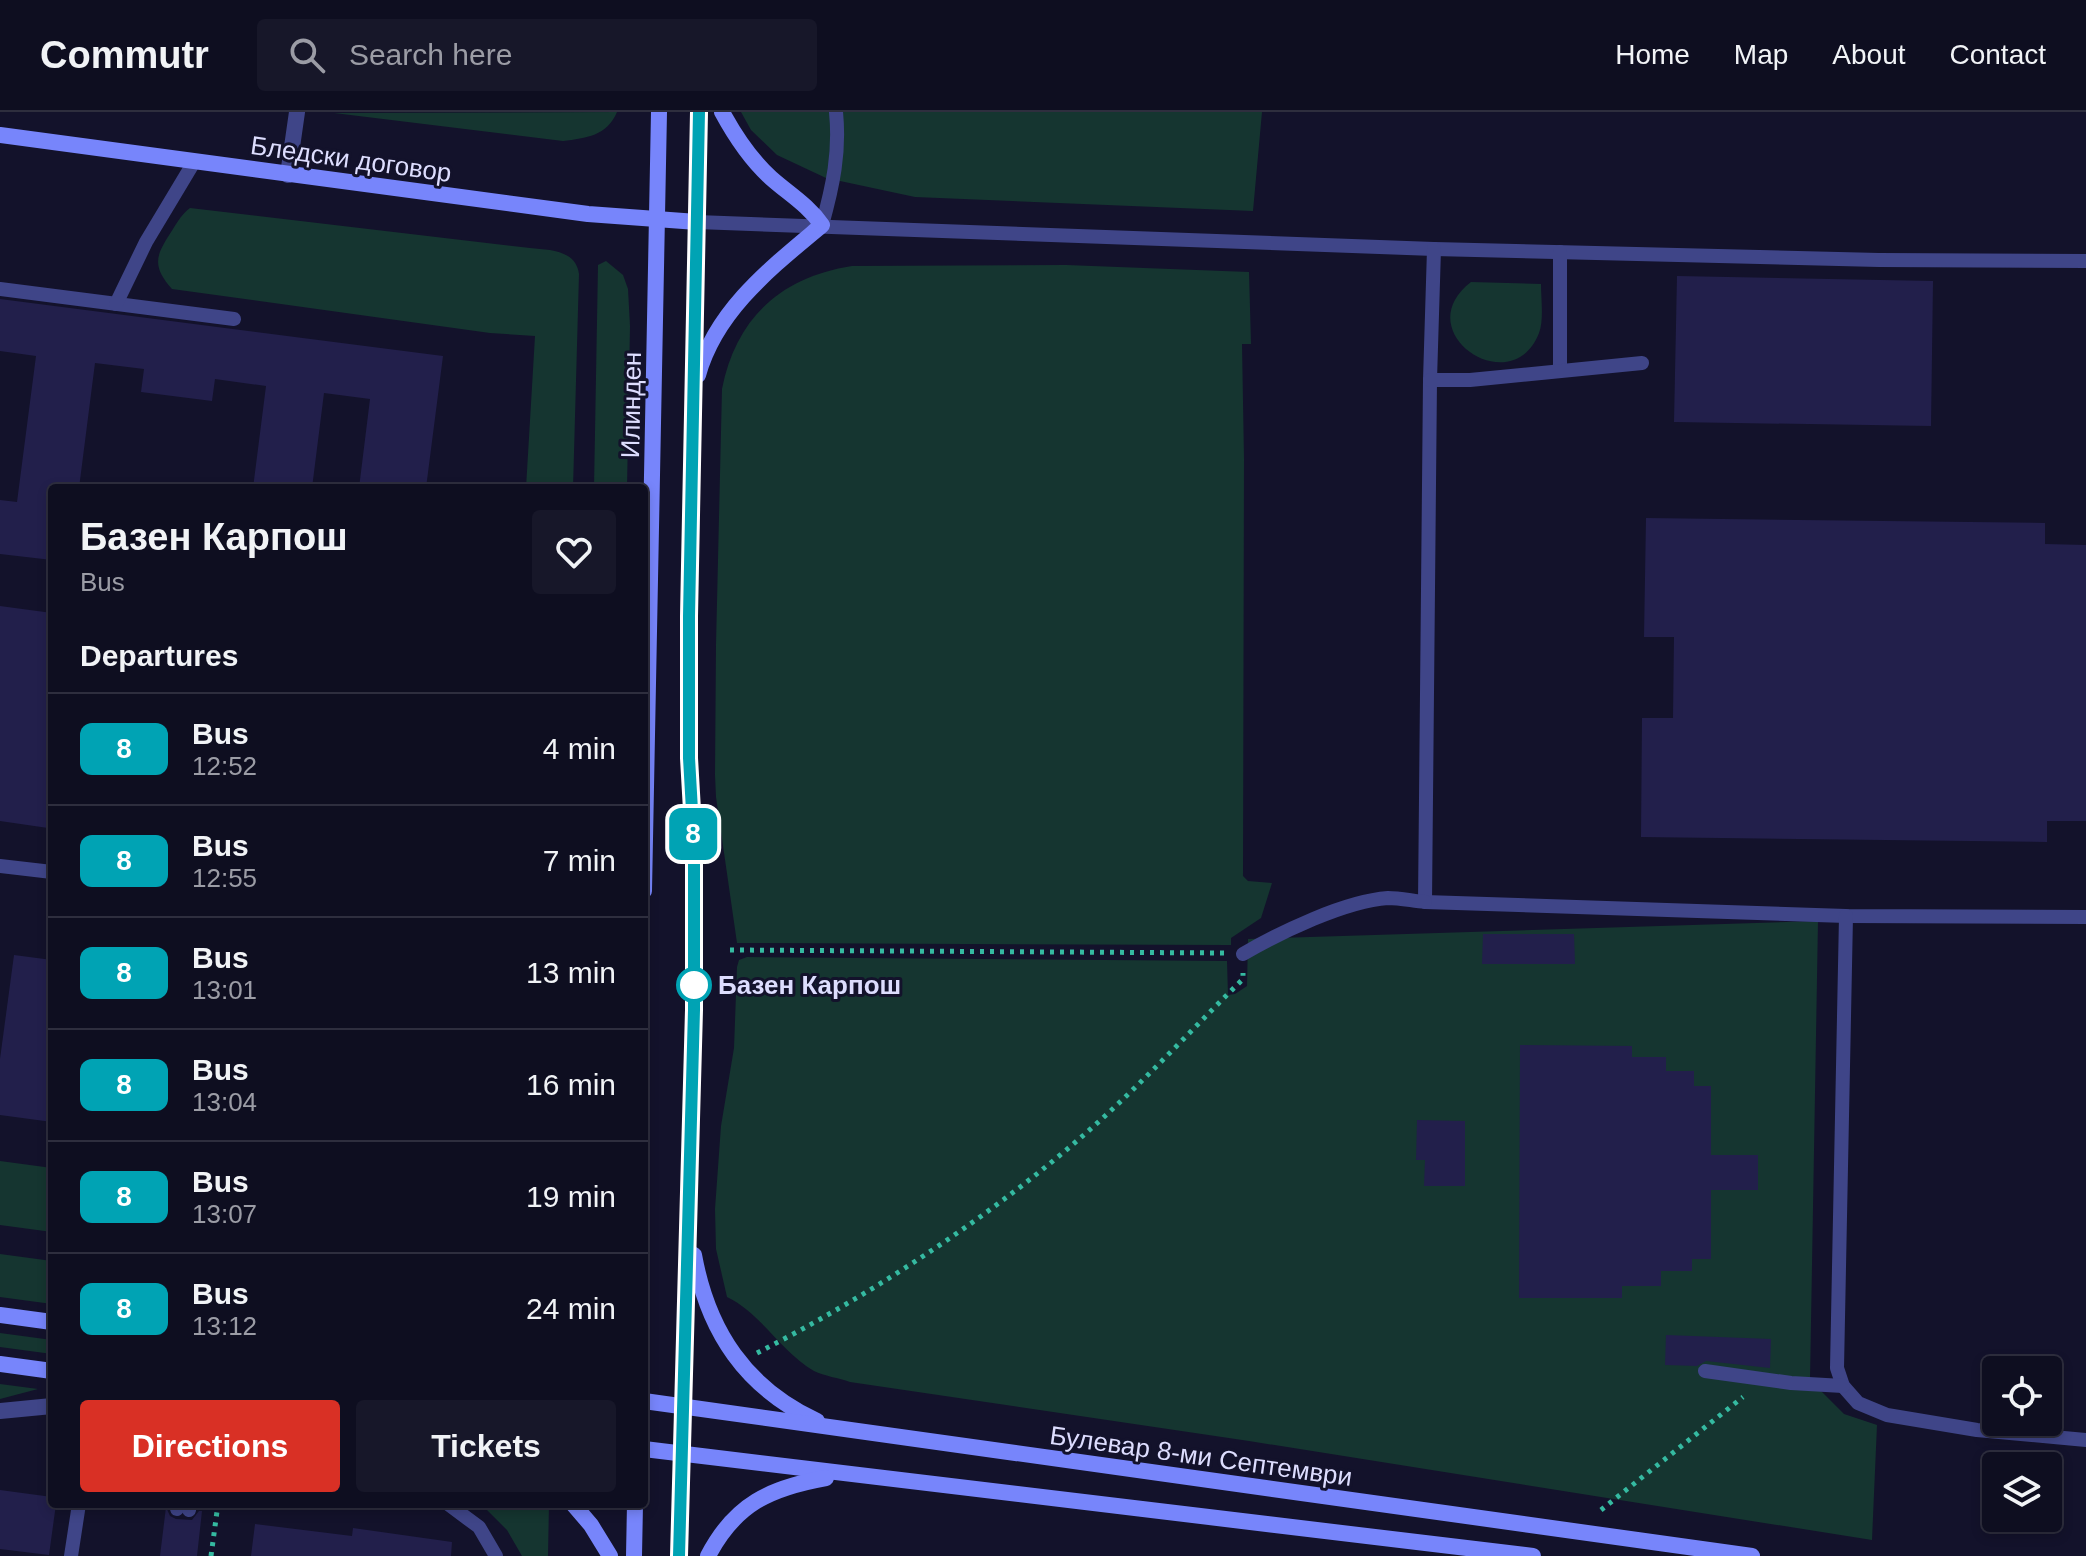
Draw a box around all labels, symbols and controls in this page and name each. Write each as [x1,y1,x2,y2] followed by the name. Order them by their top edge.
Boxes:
[257,19,817,91] search box
[285,33,329,77] icon: search
[40,34,209,76] text: Commutr
[349,38,512,71] text: Search here
[1615,39,1690,70] text: Home
[1734,39,1788,70] text: Map
[1832,39,1906,70] text: About
[1950,39,2046,70] text: Contact
[249,130,453,188] street label: Бледски договор
[615,351,647,459] street label: Илинден
[532,510,616,594] button: heart
[80,516,348,558] text: Базен Карпош
[80,567,125,597] text: Bus
[80,639,238,672] text: Departures
[192,717,249,750] text: Bus
[543,732,616,765] text: 4 min
[116,733,132,764] text: 8
[192,751,257,781] text: 12:52
[667,808,719,860] line badge: 8
[685,818,701,849] text: 8
[192,829,249,862] text: Bus
[543,844,616,877] text: 7 min
[116,845,132,876] text: 8
[192,863,257,893] text: 12:55
[192,941,249,974] text: Bus
[526,956,616,989] text: 13 min
[116,957,132,988] text: 8
[677,968,711,1002] marker: Базен Карпош
[718,970,901,1000] place label: Базен Карпош
[192,975,257,1005] text: 13:01
[192,1053,249,1086] text: Bus
[526,1068,616,1101] text: 16 min
[116,1069,132,1100] text: 8
[192,1087,257,1117] text: 13:04
[192,1165,249,1198] text: Bus
[526,1180,616,1213] text: 19 min
[116,1181,132,1212] text: 8
[192,1199,257,1229] text: 13:07
[192,1277,249,1310] text: Bus
[526,1292,616,1325] text: 24 min
[116,1293,132,1324] text: 8
[192,1311,257,1341] text: 13:12
[1982,1356,2062,1532] map controls
[1982,1356,2062,1436] button: locate
[80,1400,340,1492] button: Directions
[356,1400,616,1492] button: Tickets
[1048,1420,1354,1492] street label: Булевар 8-ми Септември
[1982,1452,2062,1532] button: layers

